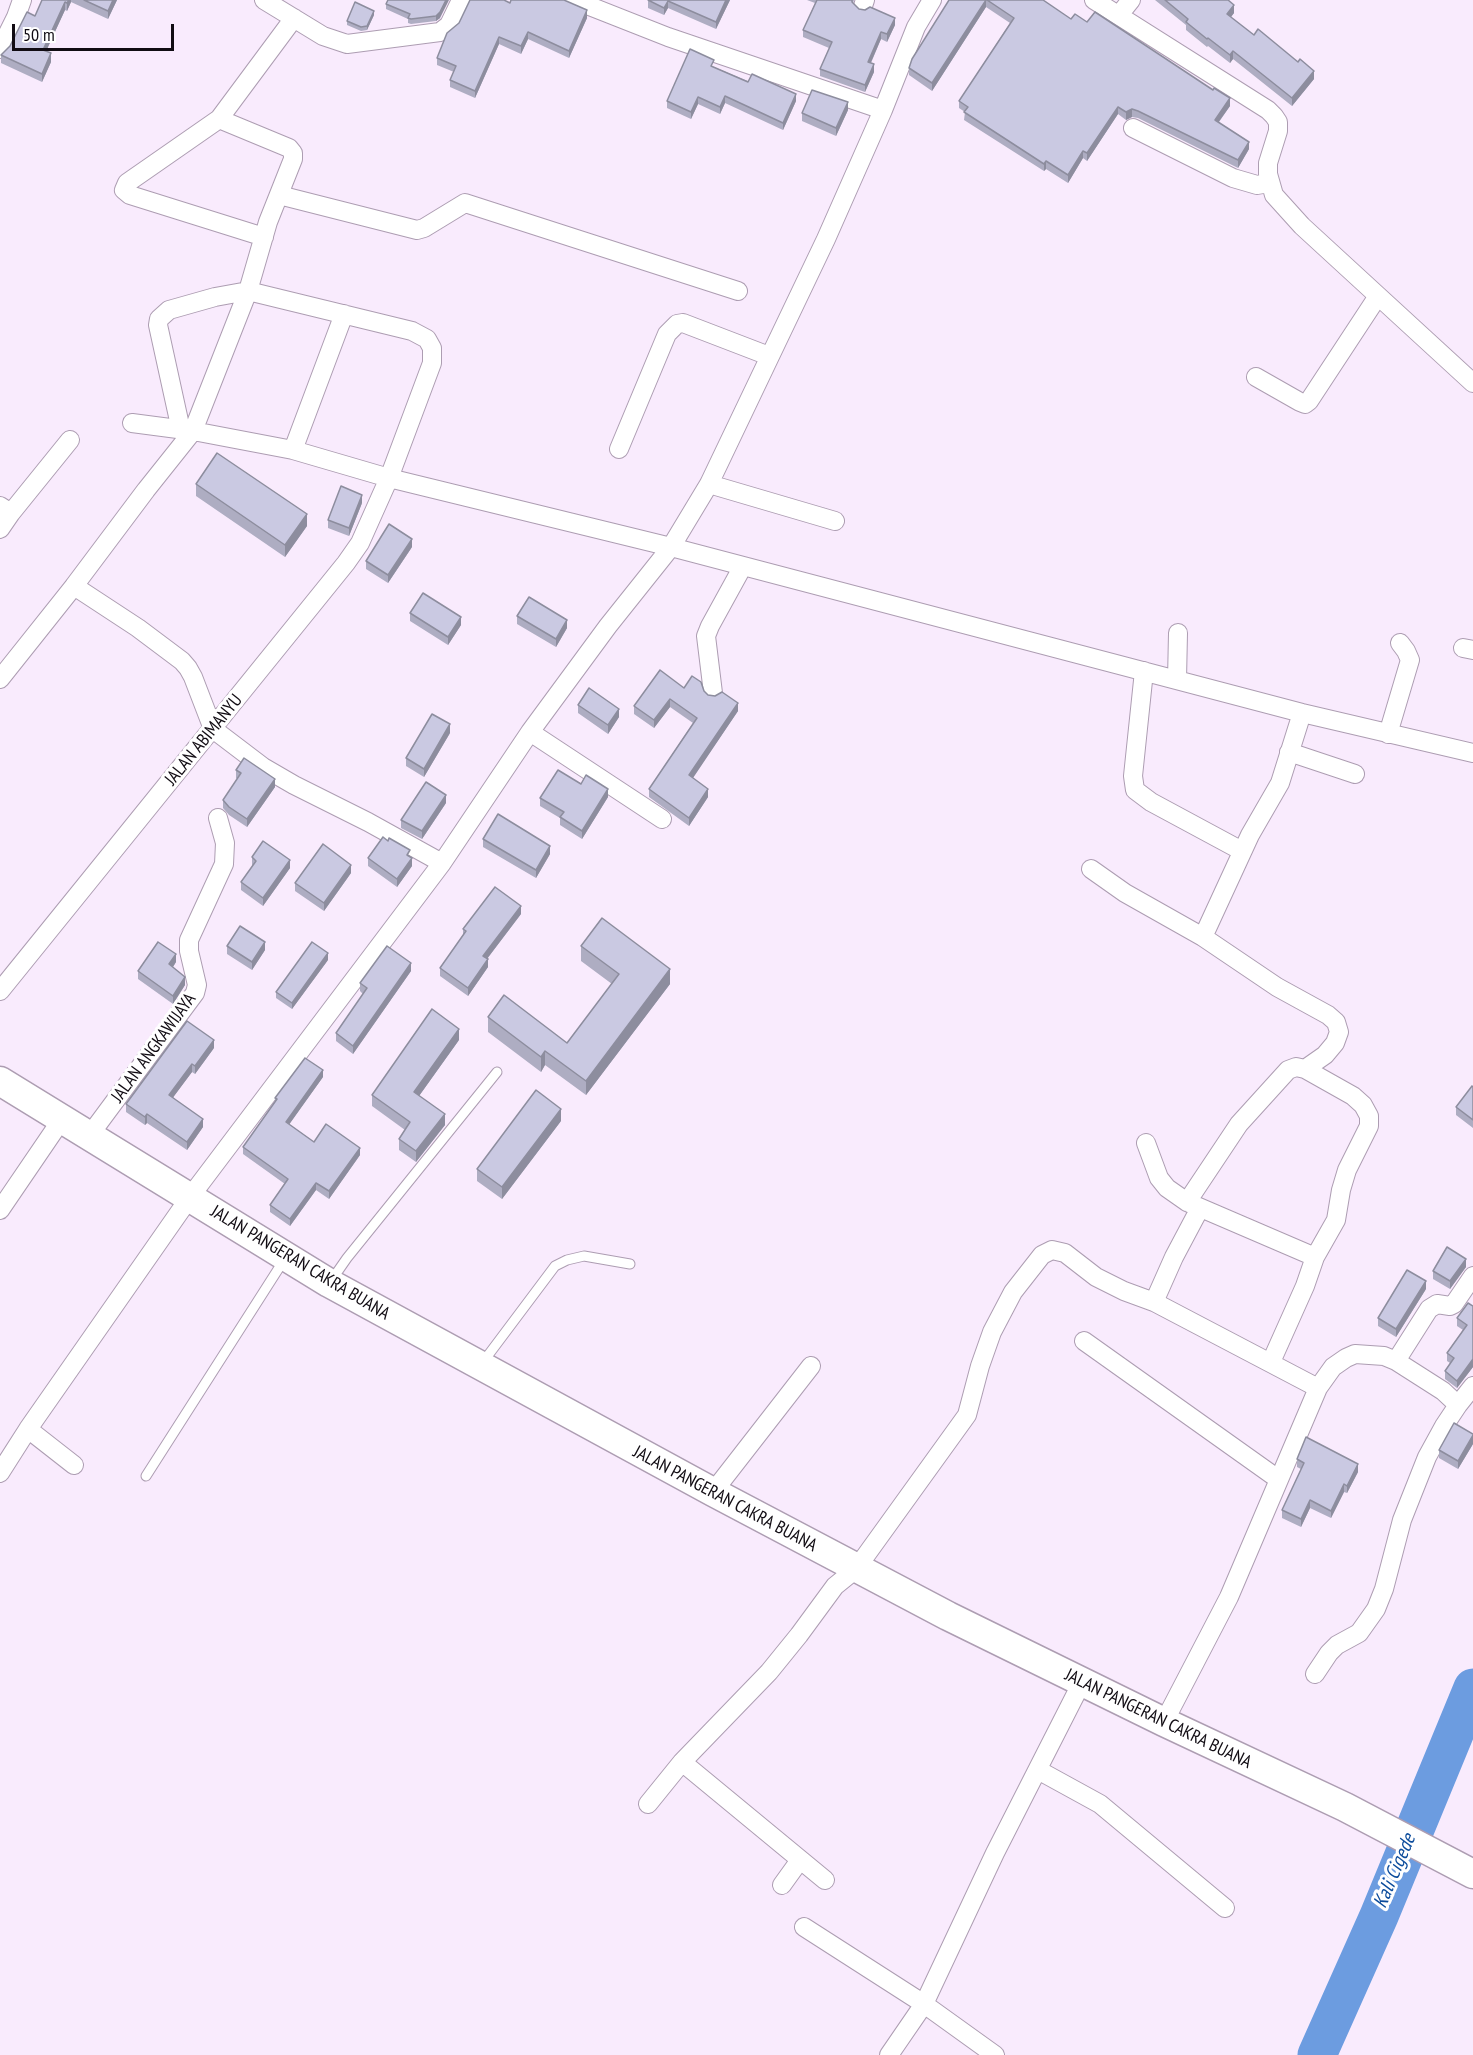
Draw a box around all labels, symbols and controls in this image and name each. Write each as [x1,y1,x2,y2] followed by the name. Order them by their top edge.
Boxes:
[15,12,177,50] scale bar
[23,23,55,46] text: 50 m
[161,690,247,790] street label: JALAN ABIMANYU
[107,989,201,1107] street label: JALAN ANGKAWIJAYA
[207,1201,393,1325] street label: JALAN PANGERAN CAKRA BUANA
[629,1441,821,1557] street label: JALAN PANGERAN CAKRA BUANA
[1061,1664,1255,1774] street label: JALAN PANGERAN CAKRA BUANA
[1369,1830,1421,1912] water label: Kali Cigede

